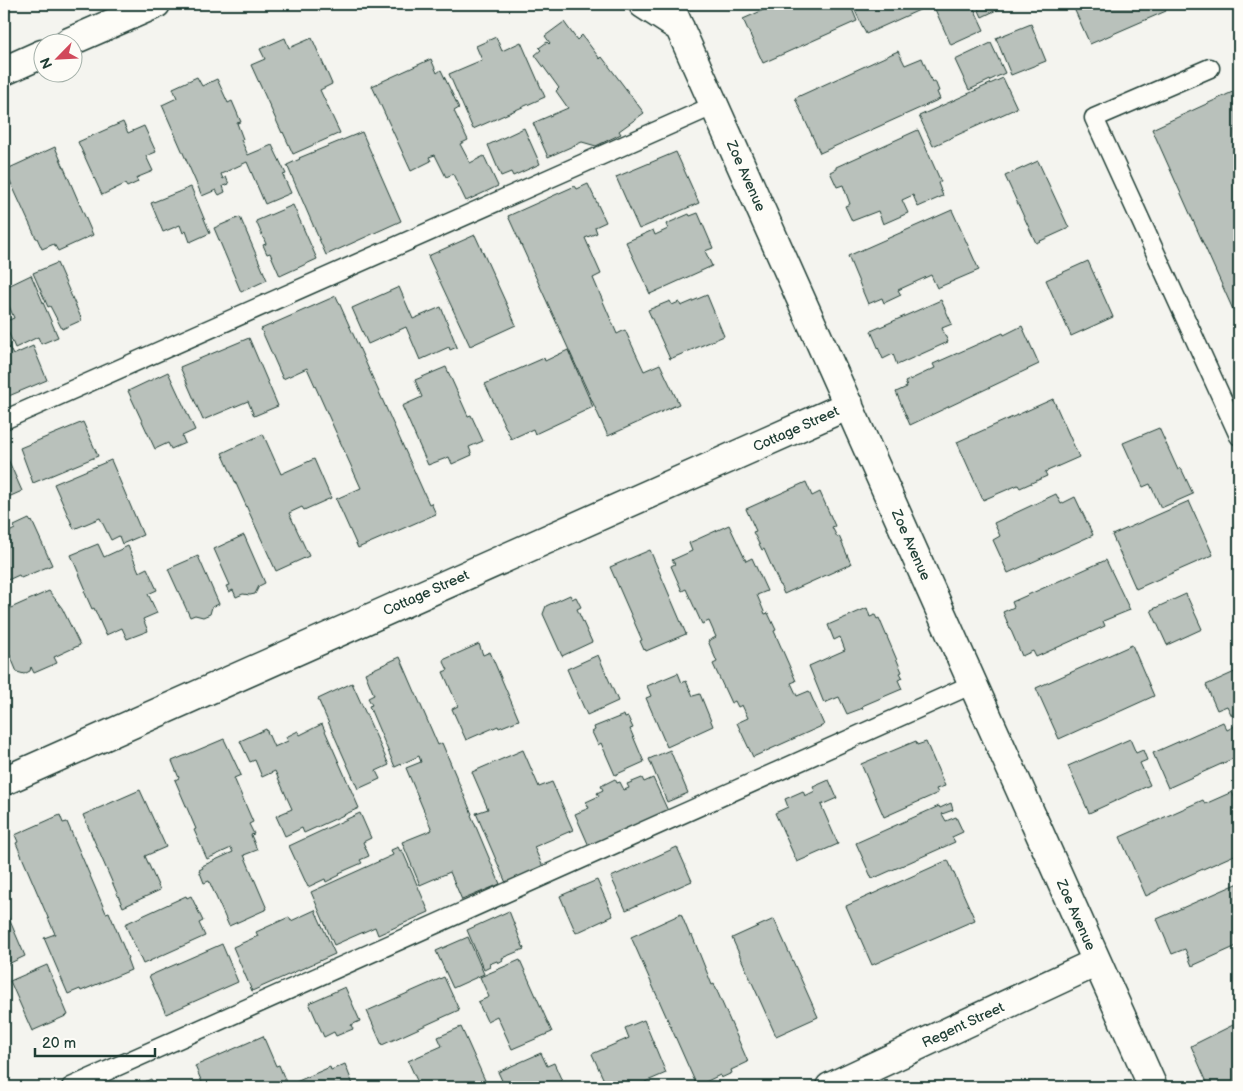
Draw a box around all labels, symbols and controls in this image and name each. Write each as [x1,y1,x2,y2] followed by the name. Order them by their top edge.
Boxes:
[32,32,82,82] north arrow
[37,55,56,71] text: N
[722,137,769,214] street label: Zoe Avenue
[750,402,842,456] street label: Cottage Street
[887,506,934,583] street label: Zoe Avenue
[380,566,472,620] street label: Cottage Street
[1052,876,1099,953] street label: Zoe Avenue
[919,998,1007,1051] street label: Regent Street
[35,1026,155,1058] scale bar
[42,1034,76,1053] text: 20 m

